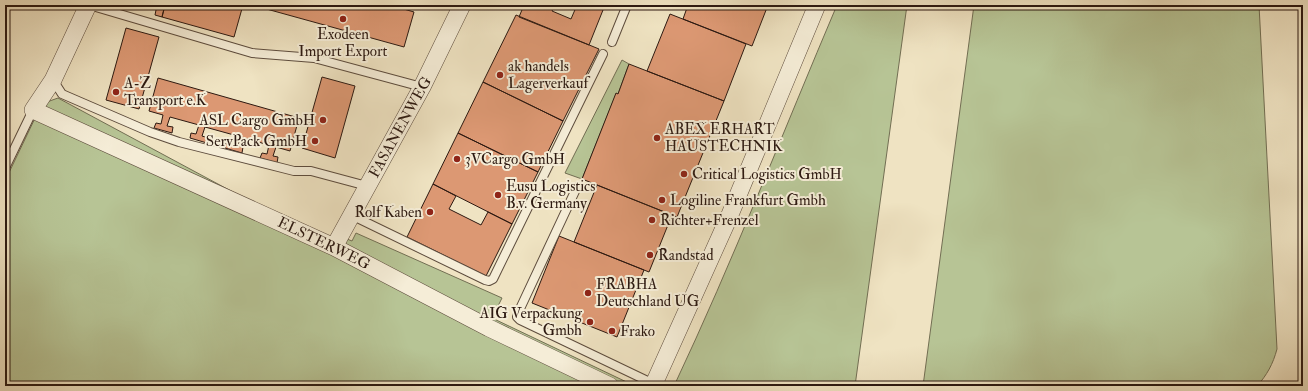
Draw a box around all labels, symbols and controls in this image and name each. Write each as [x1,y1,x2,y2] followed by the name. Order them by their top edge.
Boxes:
[338,14,348,24] marker: Exodeen Import Export
[299,25,388,62] place label: Exodeen Import Export
[508,57,591,93] place label: ak handels Lagerverkauf
[495,70,505,80] marker: ak handels Lagerverkauf
[365,73,436,181] street label: FASANENWEG
[123,74,207,111] place label: A-Z Transport e.K
[111,87,121,97] marker: A-Z Transport e.K
[198,111,315,130] place label: ASL Cargo GmbH
[318,115,328,125] marker: ASL Cargo GmbH
[664,120,783,156] place label: ABEX ERHART HAUSTECHNIK
[206,132,307,151] place label: ServPack GmbH
[652,133,662,143] marker: ABEX ERHART HAUSTECHNIK
[310,136,320,146] marker: ServPack GmbH
[465,150,565,169] place label: 3VCargo GmbH
[452,154,462,164] marker: 3VCargo GmbH
[692,165,842,184] place label: Critical Logistics GmbH
[679,169,689,179] marker: Critical Logistics GmbH
[506,177,595,213] place label: Eusu Logistics B.v. Germany
[493,190,503,200] marker: Eusu Logistics B.v. Germany
[670,191,826,210] place label: Logiline Frankfurt Gmbh
[657,195,667,205] marker: Logiline Frankfurt Gmbh
[354,203,422,222] place label: Rolf Kaben
[425,207,435,217] marker: Rolf Kaben
[660,211,759,230] place label: Richter+Frenzel
[274,213,374,274] street label: ELSTERWEG
[647,215,657,225] marker: Richter+Frenzel
[658,246,714,265] place label: Randstad
[645,250,655,260] marker: Randstad
[596,275,700,311] place label: FRABHA Deutschland UG
[583,288,593,298] marker: FRABHA Deutschland UG
[479,304,583,340] place label: AIG Verpackung Gmbh
[585,317,595,327] marker: AIG Verpackung Gmbh
[620,322,655,341] place label: Frako
[607,326,617,336] marker: Frako

